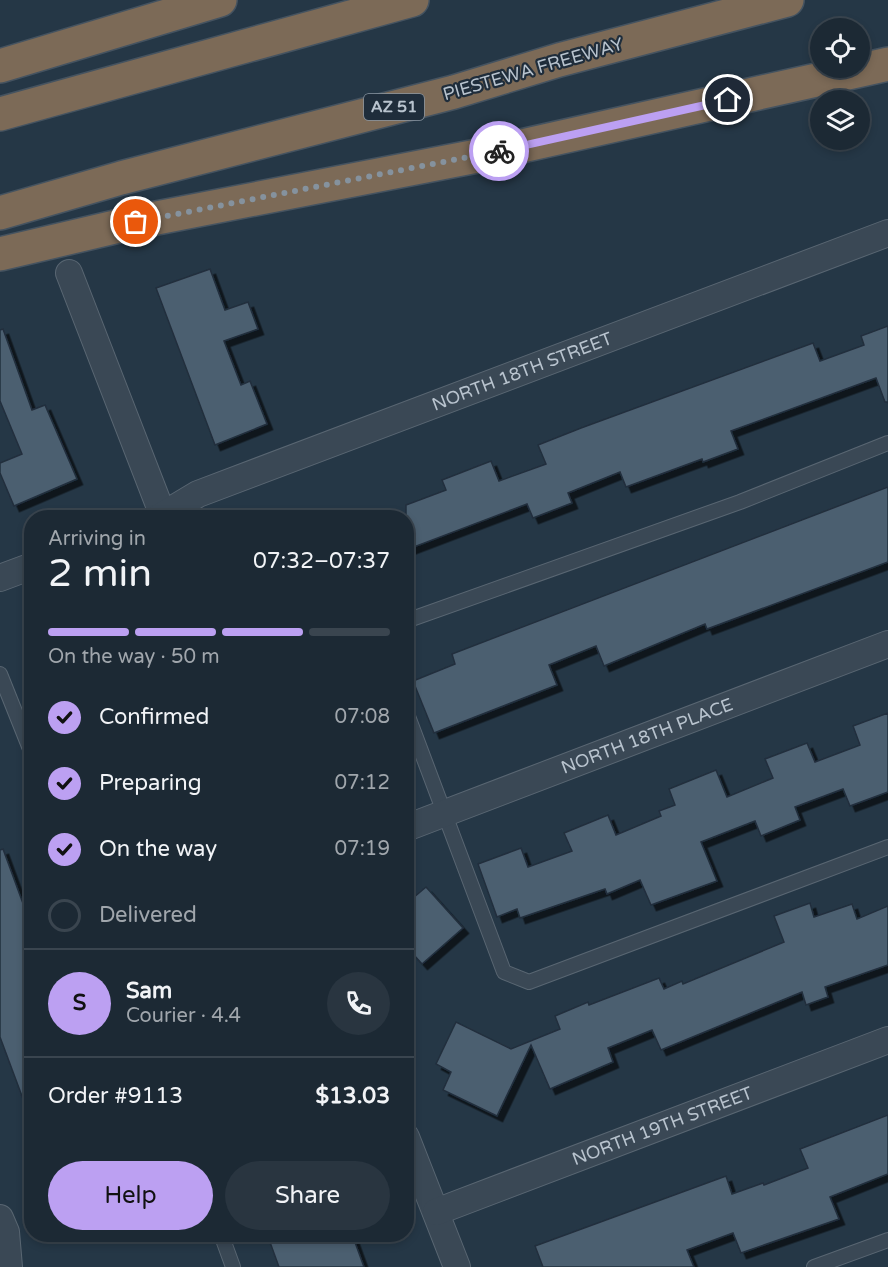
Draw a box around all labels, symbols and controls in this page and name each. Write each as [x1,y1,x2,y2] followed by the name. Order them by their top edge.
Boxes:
[810,18,870,150] map controls
[810,18,870,78] button: locate
[440,33,626,105] street label: PIESTEWA FREEWAY
[702,74,753,125] pin
[711,83,744,116] icon: home
[810,90,870,150] button: layers
[364,94,424,120] road number: AZ 51
[469,121,529,181] courier
[483,135,516,168] icon: bike
[110,196,161,247] pin
[119,205,152,238] icon: bag
[429,327,615,416] street label: NORTH 18TH STREET
[48,527,146,551] text: Arriving in
[253,548,390,574] text: 07:32–07:37
[48,550,152,597] text: 2 min
[48,645,220,669] text: On the way · 50 m
[558,693,736,779] street label: NORTH 18TH PLACE
[48,701,81,734] icon: check
[99,704,209,730] text: Confirmed
[335,705,390,729] text: 07:08
[48,767,81,800] icon: check
[99,770,202,796] text: Preparing
[335,771,390,795] text: 07:12
[48,833,81,866] icon: check
[99,836,217,862] text: On the way
[335,837,390,861] text: 07:19
[99,902,197,928] text: Delivered
[327,972,390,1035] button: phone
[126,978,172,1004] text: Sam
[73,990,86,1016] text: S
[126,1004,241,1028] text: Courier · 4.4
[569,1082,755,1170] street label: NORTH 19TH STREET
[48,1083,183,1109] text: Order #9113
[315,1083,390,1109] text: $13.03
[48,1161,213,1230] button: Help
[225,1161,390,1230] button: Share

